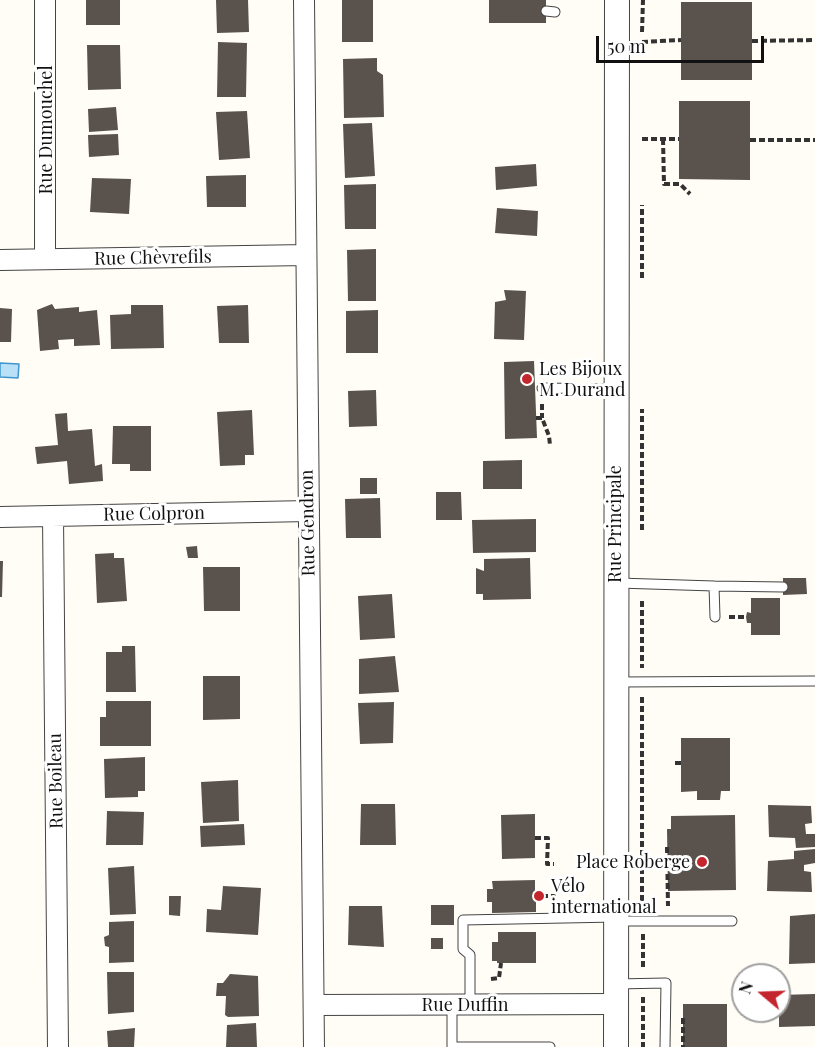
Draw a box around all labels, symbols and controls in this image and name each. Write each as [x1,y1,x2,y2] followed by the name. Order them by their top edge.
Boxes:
[599,24,767,62] scale bar
[607,34,646,58] text: 50 m
[35,65,57,195] street label: Rue Dumouchel
[94,246,212,270] street label: Rue Chèvrefils
[539,358,625,400] place label: Les Bijoux M. Durand
[520,372,534,386] marker: Les Bijoux M. Durand
[604,465,626,583] street label: Rue Principale
[296,469,320,577] street label: Rue Gendron
[103,502,205,526] street label: Rue Colpron
[44,733,68,829] street label: Rue Boileau
[576,851,690,873] place label: Place Roberge
[695,855,709,869] marker: Place Roberge
[551,875,657,918] place label: Vélo international
[532,889,546,903] marker: Vélo international
[731,963,791,1023] north arrow
[734,979,757,997] text: N
[422,994,508,1016] street label: Rue Duffin

